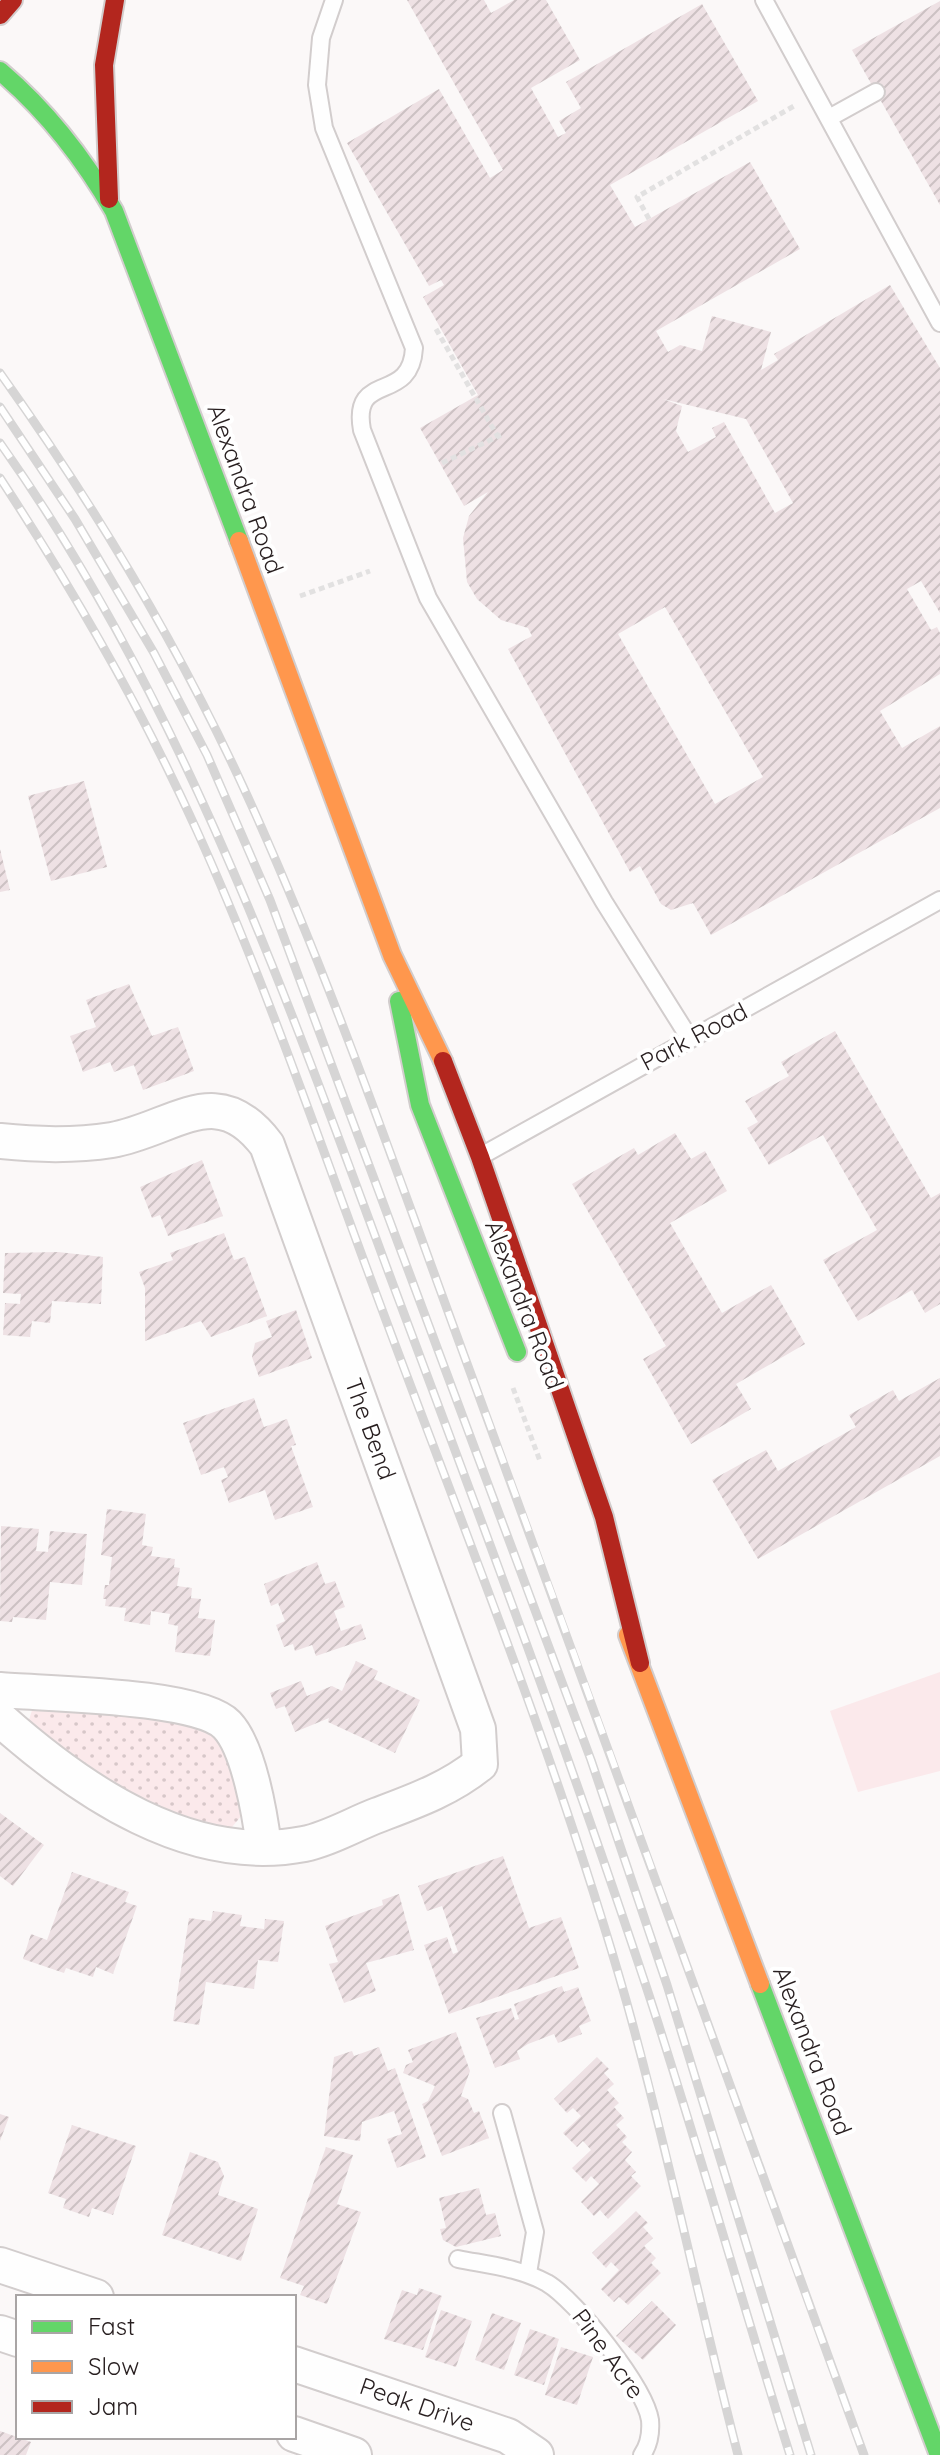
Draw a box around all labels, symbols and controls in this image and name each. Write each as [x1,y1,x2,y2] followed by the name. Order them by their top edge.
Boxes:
[201,400,291,578] street label: Alexandra Road
[635,995,752,1077] street label: Park Road
[479,1216,571,1393] street label: Alexandra Road
[339,1374,403,1484] street label: The Bend
[767,1962,859,2139] street label: Alexandra Road
[16,2295,296,2439] legend
[566,2303,651,2404] street label: Pine Acre
[88,2311,135,2341] text: Fast
[88,2351,139,2381] text: Slow
[356,2370,479,2438] street label: Peak Drive
[88,2391,138,2421] text: Jam

